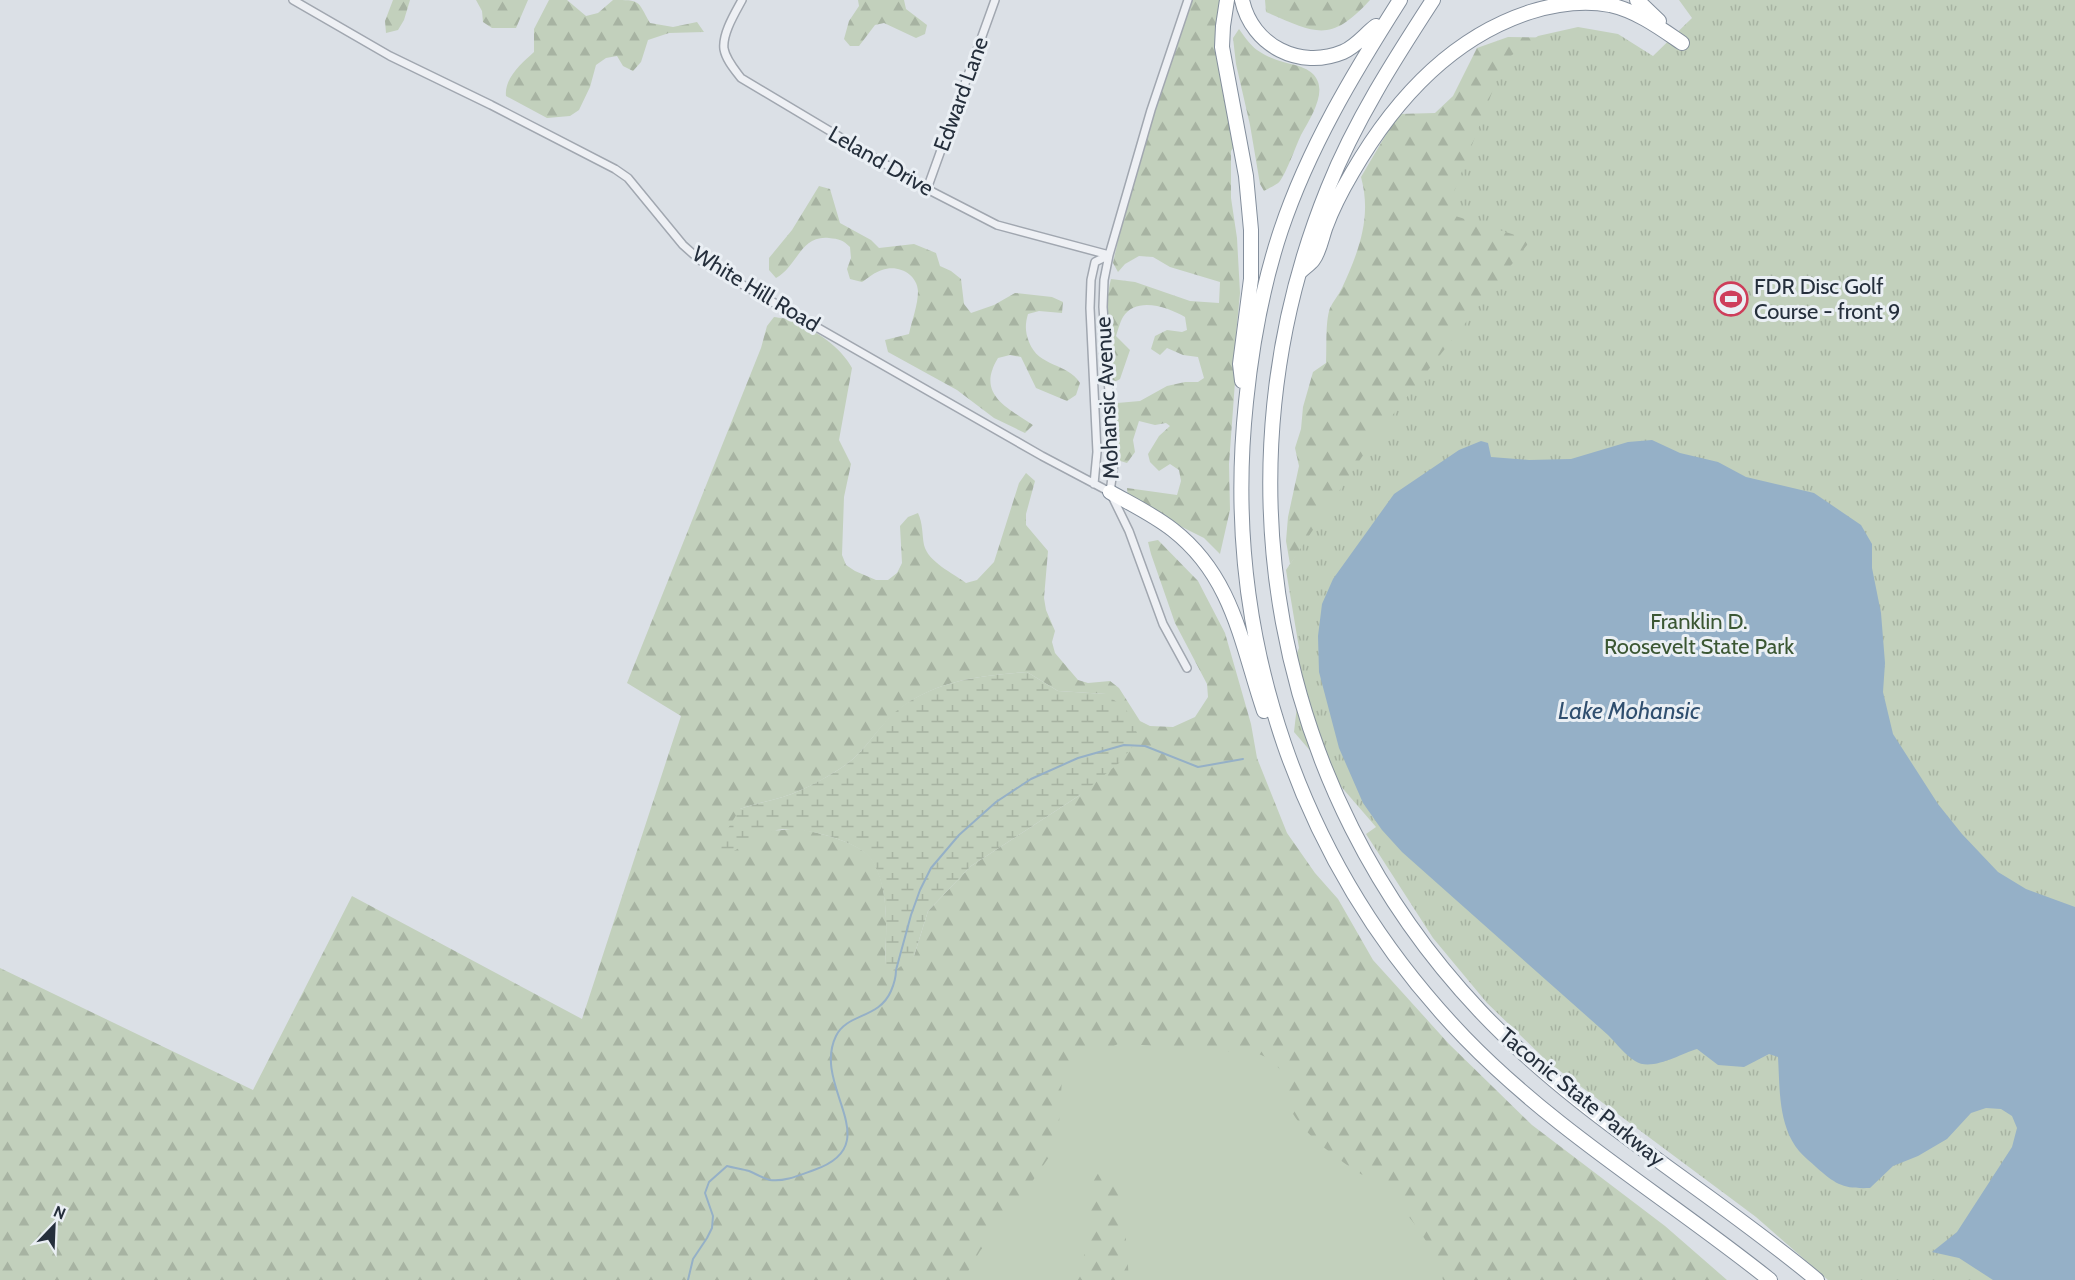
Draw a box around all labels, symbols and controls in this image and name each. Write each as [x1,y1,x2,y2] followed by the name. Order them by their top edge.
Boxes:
[928,33,994,155] street label: Edward Lane
[824,120,938,202] street label: Leland Drive
[687,240,825,338] street label: White Hill Road
[1754,273,1900,325] place label: FDR Disc Golf Course - front 9
[1713,281,1749,317] sports icon: FDR Disc Golf Course - front 9
[1089,316,1125,480] street label: Mohansic Avenue
[1604,608,1794,660] park label: Franklin D. Roosevelt State Park
[1558,696,1701,725] water label: Lake Mohansic
[1494,1022,1670,1172] street label: Taconic State Parkway
[24,1196,84,1256] north arrow
[51,1202,69,1224] text: N

